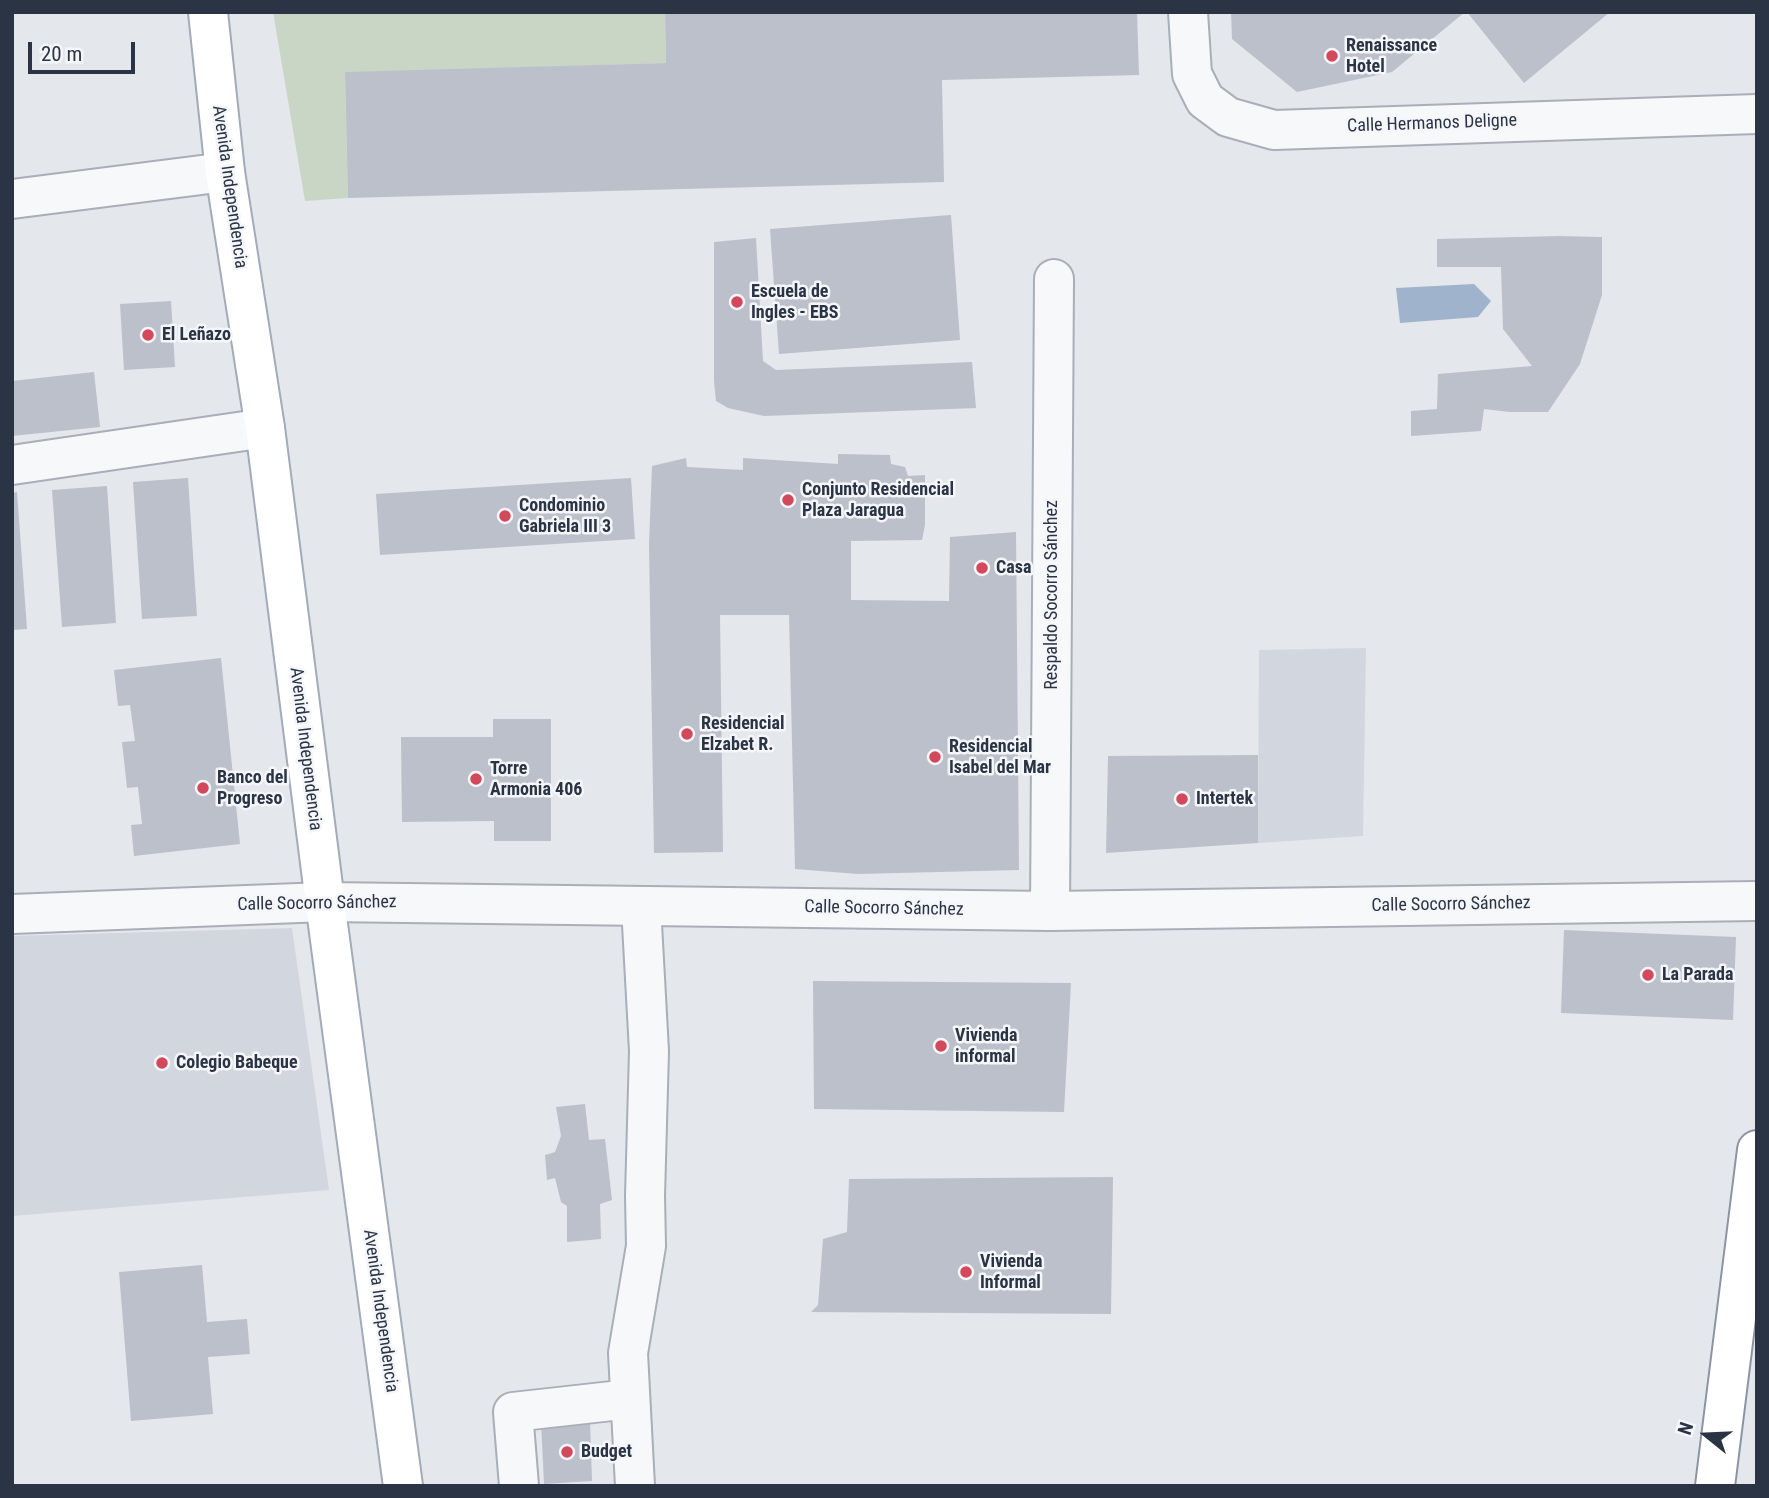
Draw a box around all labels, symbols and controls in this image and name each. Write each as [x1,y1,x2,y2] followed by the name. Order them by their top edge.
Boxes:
[32,28,138,72] scale bar
[1346,35,1437,78] place label: Renaissance Hotel
[41,42,82,66] text: 20 m
[1324,48,1340,64] marker: Renaissance Hotel
[207,104,251,270] street label: Avenida Independencia
[1347,110,1517,138] street label: Calle Hermanos Deligne
[751,281,839,324] place label: Escuela de Ingles - EBS
[729,294,745,310] marker: Escuela de Ingles - EBS
[162,324,231,346] place label: El Leñazo
[140,327,156,343] marker: El Leñazo
[802,479,954,522] place label: Conjunto Residencial Plaza Jaragua
[780,492,796,508] marker: Conjunto Residencial Plaza Jaragua
[519,495,611,538] place label: Condominio Gabriela III 3
[1041,500,1063,690] street label: Respaldo Socorro Sánchez
[497,508,513,524] marker: Condominio Gabriela III 3
[996,557,1031,579] place label: Casa
[974,560,990,576] marker: Casa
[284,666,326,832] street label: Avenida Independencia
[701,713,785,756] place label: Residencial Elzabet R.
[679,726,695,742] marker: Residencial Elzabet R.
[949,736,1051,778] place label: Residencial Isabel del Mar
[927,749,943,765] marker: Residencial Isabel del Mar
[490,758,582,800] place label: Torre Armonia 406
[217,767,288,810] place label: Banco del Progreso
[468,771,484,787] marker: Torre Armonia 406
[195,780,211,796] marker: Banco del Progreso
[1196,788,1253,810] place label: Intertek
[1174,791,1190,807] marker: Intertek
[237,892,397,916] street label: Calle Socorro Sánchez
[1371,893,1531,917] street label: Calle Socorro Sánchez
[804,897,964,921] street label: Calle Socorro Sánchez
[1662,964,1733,986] place label: La Parada
[1640,967,1656,983] marker: La Parada
[955,1025,1017,1068] place label: Vivienda informal
[933,1038,949,1054] marker: Vivienda informal
[176,1052,298,1074] place label: Colegio Babeque
[154,1055,170,1071] marker: Colegio Babeque
[358,1228,402,1394] street label: Avenida Independencia
[980,1251,1042,1294] place label: Vivienda Informal
[958,1264,974,1280] marker: Vivienda Informal
[1671,1400,1741,1470] north arrow
[1673,1419,1698,1437] text: N
[581,1441,632,1463] place label: Budget
[559,1444,575,1460] marker: Budget

